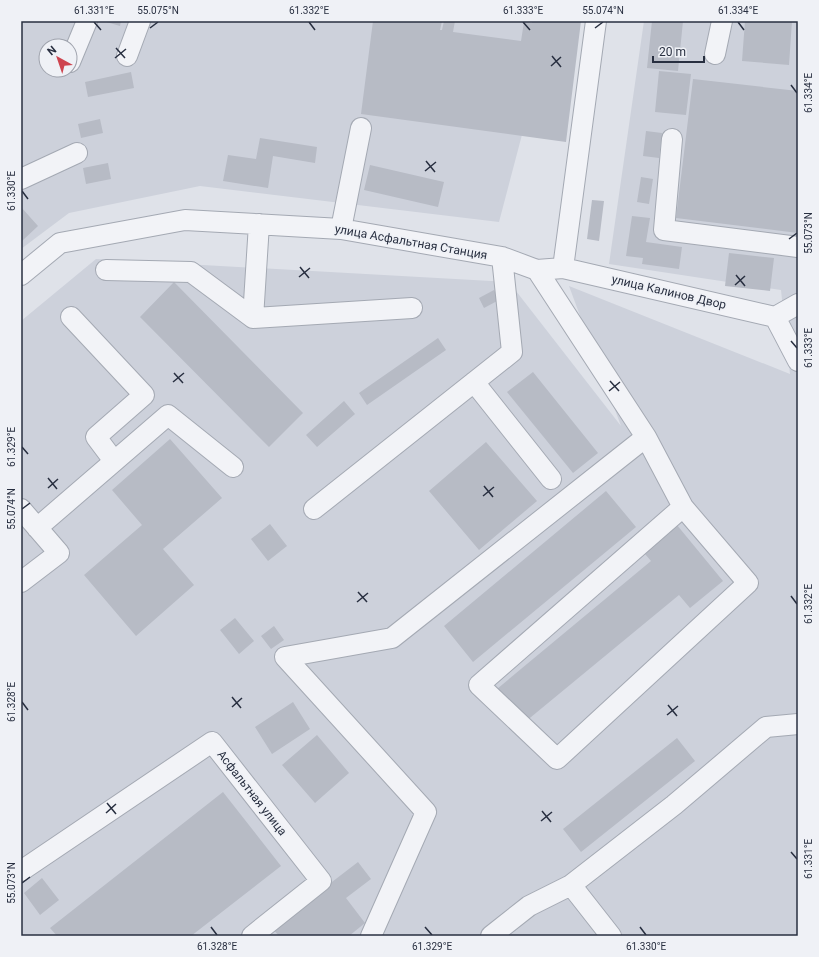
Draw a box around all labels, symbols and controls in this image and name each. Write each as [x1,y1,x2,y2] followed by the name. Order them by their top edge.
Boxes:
[74,5,114,16] text: 61.331°E
[137,5,179,16] text: 55.075°N
[289,5,329,16] text: 61.332°E
[503,5,543,16] text: 61.333°E
[582,5,624,16] text: 55.074°N
[718,5,758,16] text: 61.334°E
[38,38,78,78] north arrow
[653,38,704,64] scale bar
[45,43,59,58] text: N
[659,45,686,59] text: 20 m
[803,73,814,113] text: 61.334°E
[6,171,17,211] text: 61.330°E
[803,212,814,254] text: 55.073°N
[334,222,488,262] street label: улица Асфальтная Станция
[610,272,728,312] street label: улица Калинов Двор
[803,328,814,368] text: 61.333°E
[6,427,17,467] text: 61.329°E
[6,488,17,530] text: 55.074°N
[803,584,814,624] text: 61.332°E
[6,682,17,722] text: 61.328°E
[214,748,290,838] street label: Асфальтная улица
[803,839,814,879] text: 61.331°E
[6,862,17,904] text: 55.073°N
[197,941,237,952] text: 61.328°E
[412,941,452,952] text: 61.329°E
[626,941,666,952] text: 61.330°E

